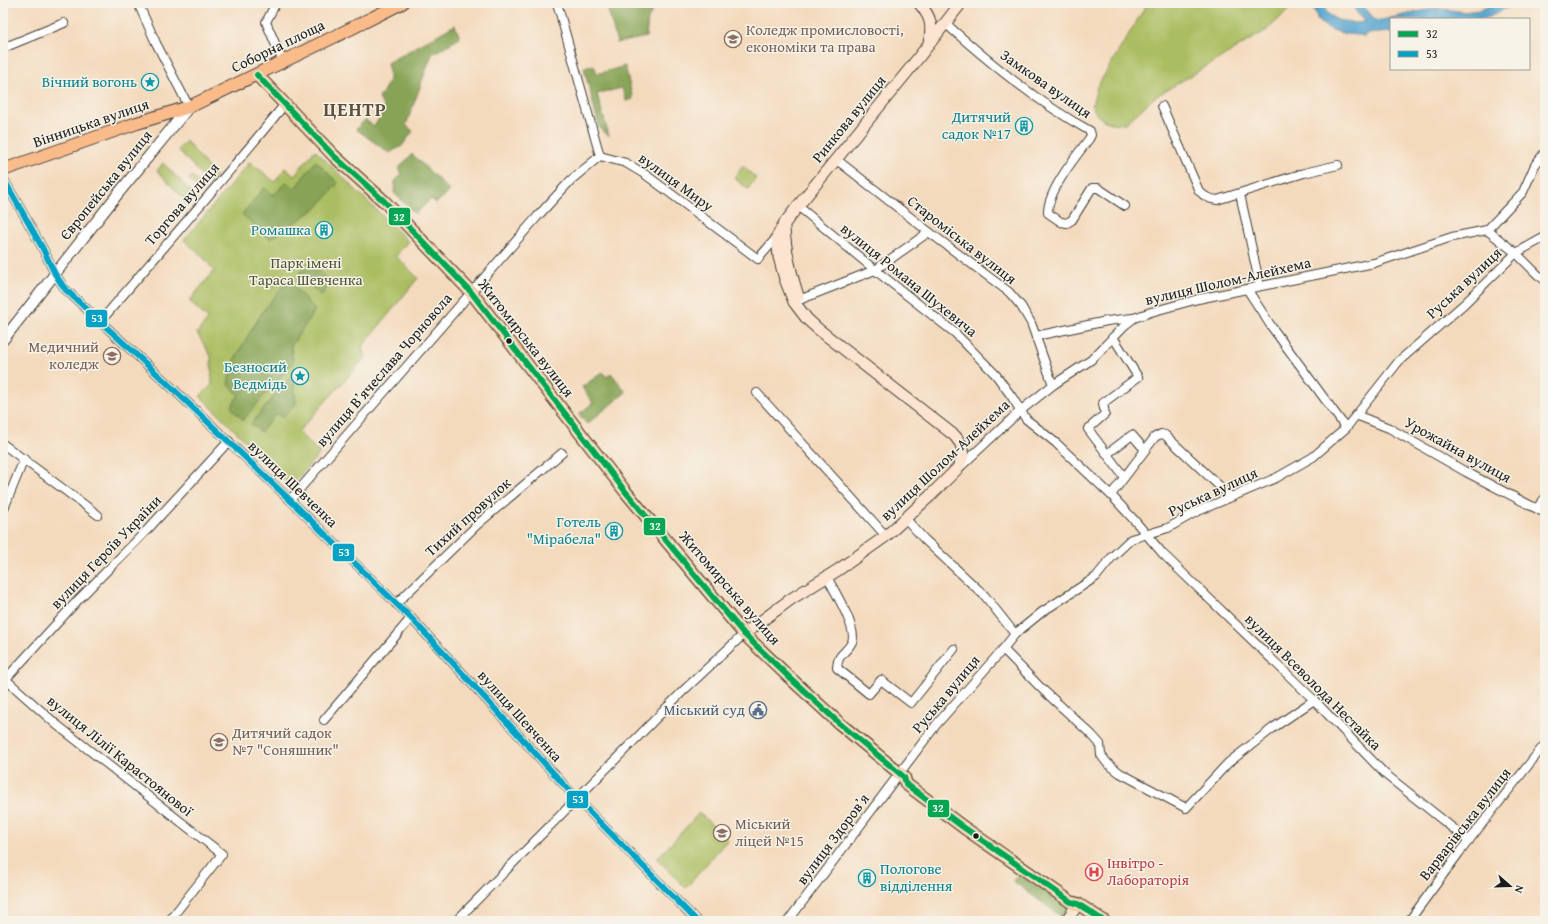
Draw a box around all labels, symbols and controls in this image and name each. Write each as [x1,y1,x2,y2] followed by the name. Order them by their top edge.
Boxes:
[228,13,329,77] street label: Соборна площа
[1390,18,1530,70] legend
[746,19,904,57] place label: Коледж промисловості, економіки та права
[1426,25,1438,42] text: 32
[723,29,743,49] school or university icon: Коледж промисловості, економіки та права
[996,44,1097,123] street label: Замкова вулиця
[1426,45,1438,62] text: 53
[807,70,891,167] street label: Ринкова вулиця
[42,71,137,92] place label: Вічний вогонь
[140,72,160,92] place icon: Вічний вогонь
[30,93,152,152] street label: Вінницька вулиця
[323,95,387,123] district label: ЦЕНТР
[942,106,1011,144] place label: Дитячий садок №17
[1014,116,1034,136] building icon: Дитячий садок №17
[55,125,157,244] street label: Європейська вулиця
[635,147,718,216] street label: вулиця Миру
[140,157,224,250] street label: Торгова вулиця
[903,190,1022,289] street label: Староміська вулиця
[388,207,411,226] line badge: 32
[393,209,405,225] text: 32
[836,218,983,342] street label: вулиця Романа Шухевича
[251,219,312,240] place label: Ромашка
[314,220,334,240] building icon: Ромашка
[1421,242,1506,323] street label: Руська вулиця
[1143,251,1314,310] street label: вулиця Шолом-Алейхема
[249,252,364,290] park label: Парк імені Тараса Шевченка
[473,273,580,402] street label: Житомирська вулиця
[311,288,457,451] street label: вулиця Вʼячеслава Чорновола
[85,309,108,328] line badge: 53
[91,310,103,326] text: 53
[29,336,99,374] place label: Медичний коледж
[504,336,514,346] unlabelled marker
[102,346,122,366] school or university icon: Медичний коледж
[224,356,287,394] place label: Безносий Ведмідь
[290,366,310,386] place icon: Безносий Ведмідь
[876,394,1014,525] street label: вулиця Шолом-Алейхема
[1401,411,1516,488] street label: Урожайна вулиця
[244,435,343,533] street label: вулиця Шевченка
[1165,462,1261,521] street label: Руська вулиця
[420,472,515,561] street label: Тихий провулок
[46,490,166,613] street label: вулиця Героїв України
[526,511,601,549] place label: Готель "Мірабела"
[643,517,666,536] line badge: 32
[649,518,661,534] text: 32
[604,521,624,541] building icon: Готель "Мірабела"
[674,525,786,650] street label: Житомирська вулиця
[332,543,355,562] line badge: 53
[338,544,350,560] text: 53
[1240,609,1387,755] street label: вулиця Всеволода Нестайка
[907,650,985,737] street label: Руська вулиця
[473,665,568,767] street label: вулиця Шевченка
[43,690,198,821] street label: вулиця Лілії Карастоянової
[664,699,745,720] place label: Міський суд
[748,700,768,720] public building icon: Міський суд
[231,722,339,760] place label: Дитячий садок №7 "Соняшник"
[209,732,229,752] school or university icon: Дитячий садок №7 "Соняшник"
[1414,762,1516,885] street label: Варварівська вулиця
[791,788,874,889] street label: вулиця Здоровʼя
[566,790,589,809] line badge: 53
[572,791,584,807] text: 53
[927,799,950,818] line badge: 32
[932,800,944,816] text: 32
[735,813,804,851] place label: Міський ліцей №15
[712,823,732,843] school or university icon: Міський ліцей №15
[971,831,981,841] unlabelled marker
[1107,852,1189,890] place label: Інвітро - Лабораторія
[880,858,953,896] place label: Пологове відділення
[1084,862,1104,882] hospital icon: Інвітро - Лабораторія
[1490,866,1530,906] north arrow
[857,868,877,888] building icon: Пологове відділення
[1510,883,1528,896] text: N

